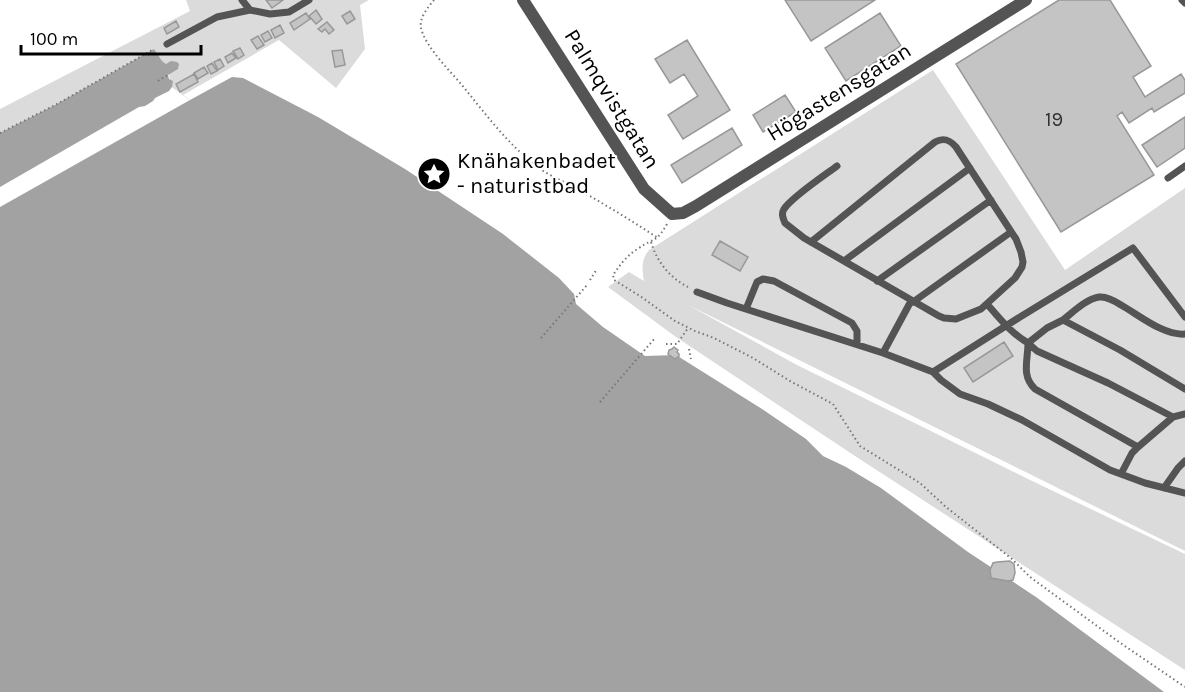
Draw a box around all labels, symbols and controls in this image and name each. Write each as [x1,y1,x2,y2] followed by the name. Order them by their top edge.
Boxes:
[21,18,201,56] scale bar
[559,24,665,174] street label: Palmqvistgatan
[30,28,78,50] text: 100 m
[762,37,916,147] street label: Högastensgatan
[1045,108,1063,131] house number: 19
[457,148,616,199] place label: Knähakenbadet - naturistbad
[416,156,452,192] place icon: Knähakenbadet - naturistbad

